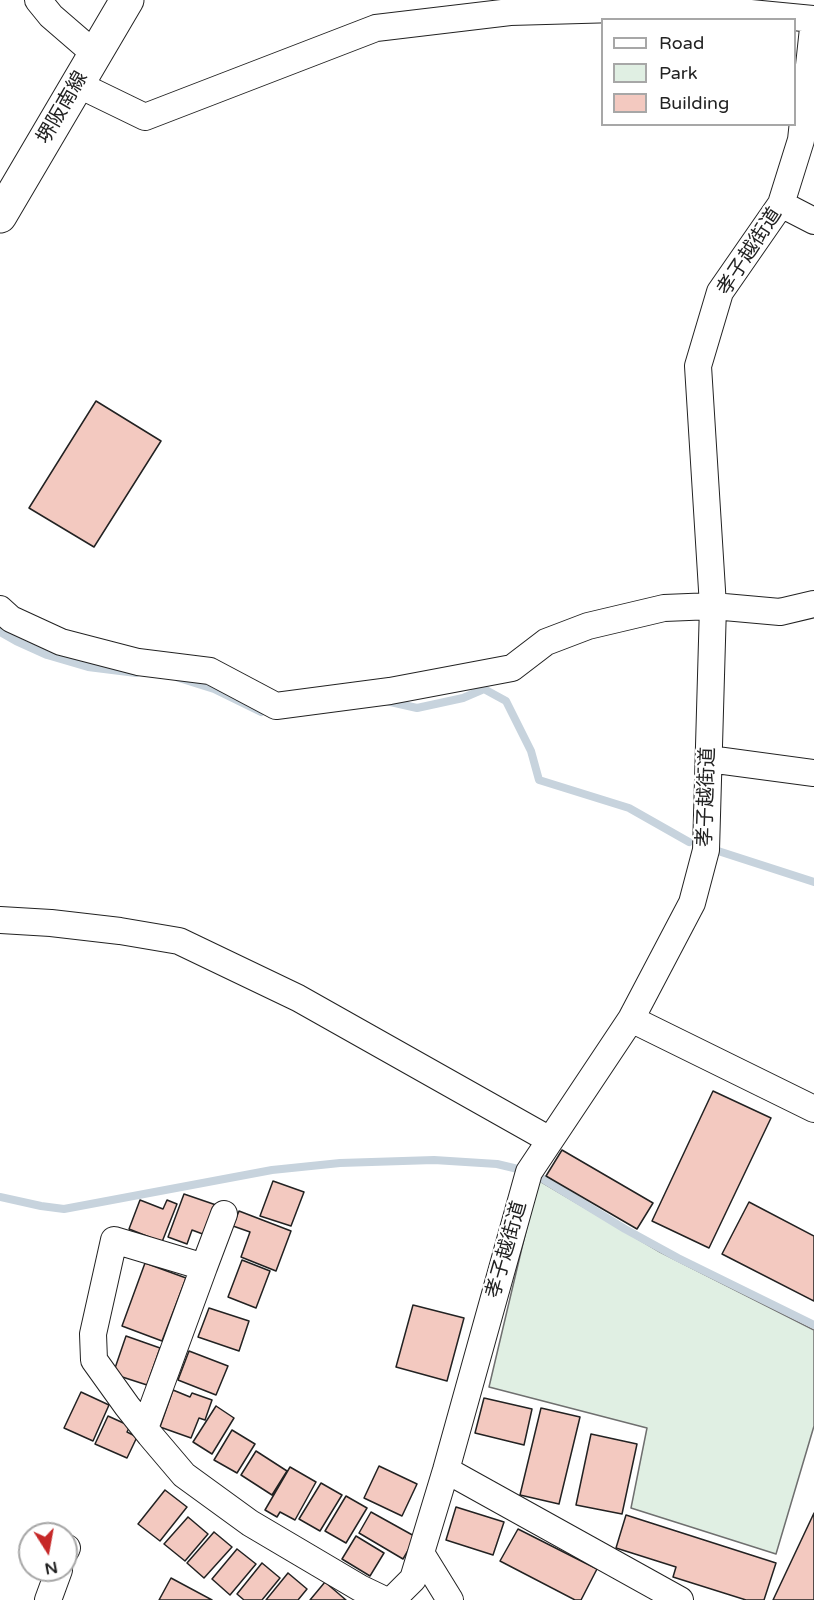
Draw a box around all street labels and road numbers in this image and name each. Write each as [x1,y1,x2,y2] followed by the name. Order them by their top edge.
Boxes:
[33,67,93,149] street label: 堺阪南線
[713,204,787,300] street label: 孝子越街道
[693,747,721,847] street label: 孝子越街道
[482,1199,532,1301] street label: 孝子越街道

